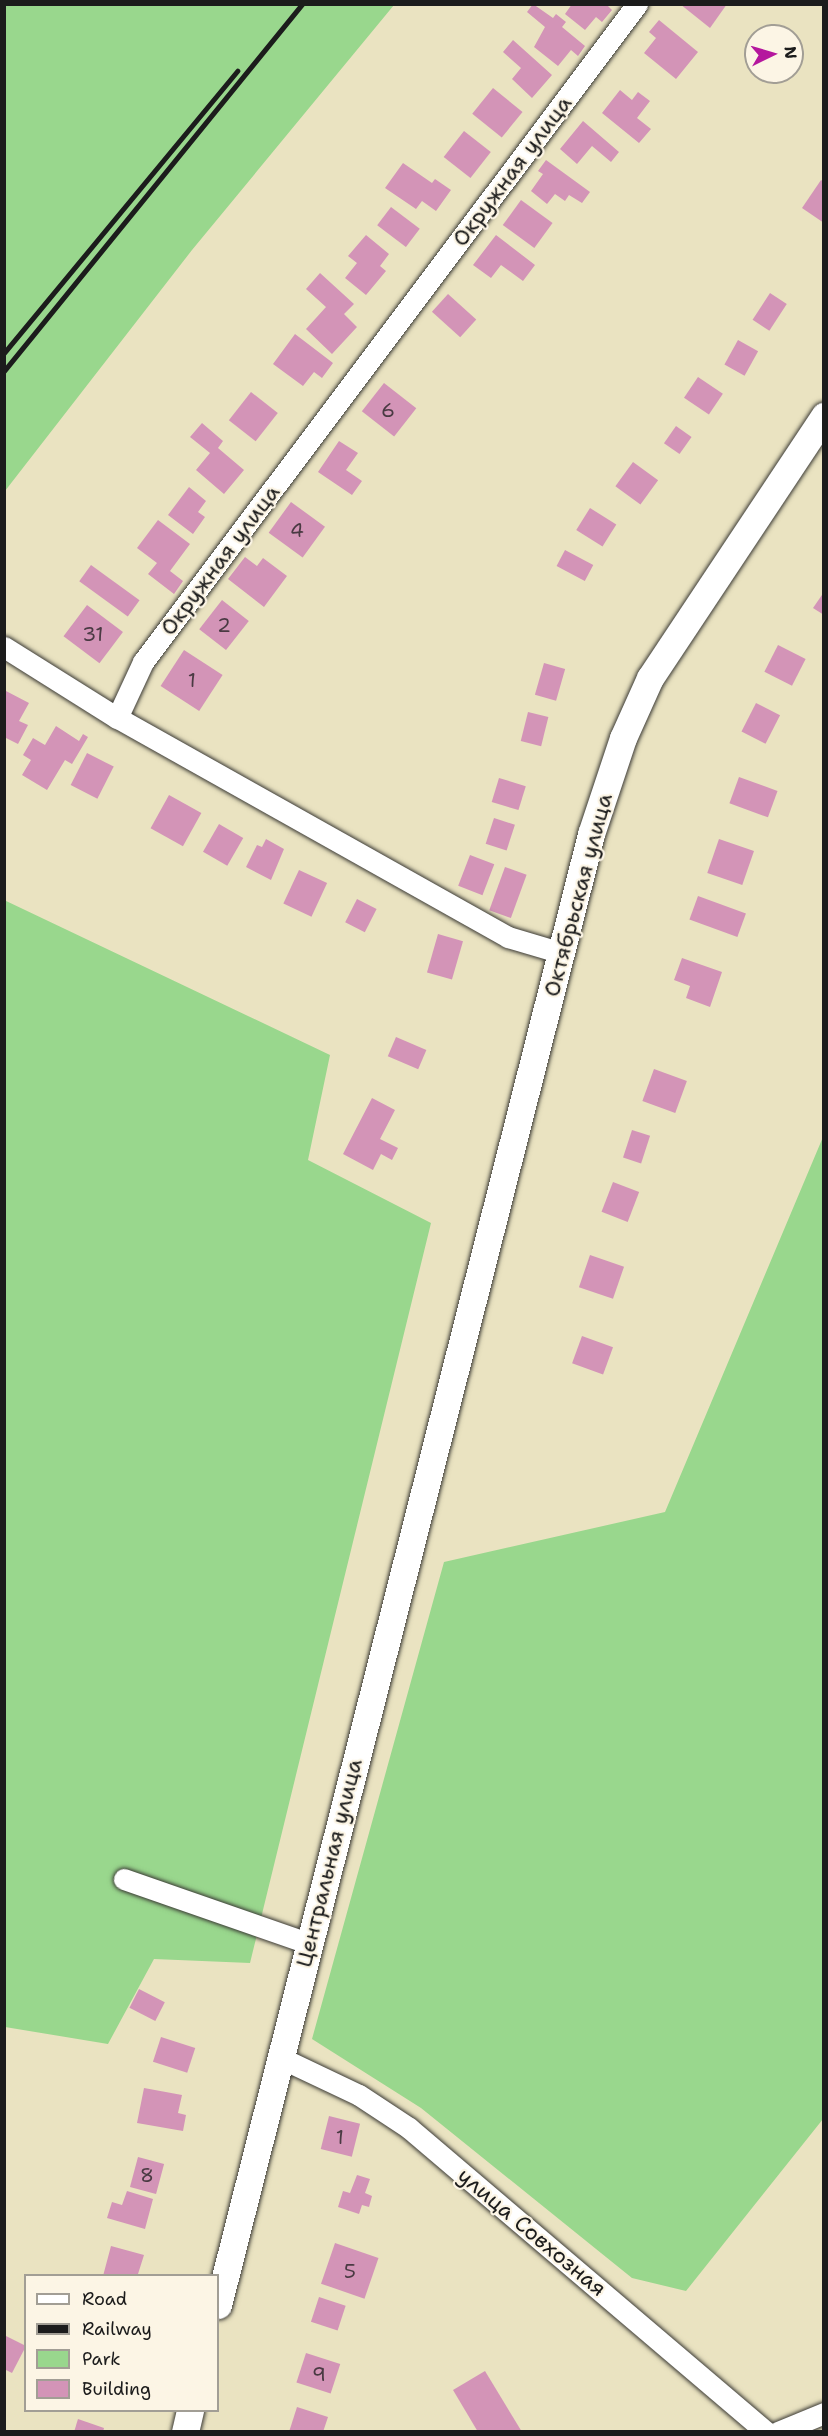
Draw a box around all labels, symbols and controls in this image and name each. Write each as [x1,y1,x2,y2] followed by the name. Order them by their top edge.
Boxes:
[744,24,804,84] north arrow
[779,45,801,60] text: N
[447,90,577,252] street label: Окружная улица
[381,398,395,422] house number: 6
[155,479,285,641] street label: Окружная улица
[290,518,304,542] house number: 4
[217,613,231,637] house number: 2
[82,622,104,646] house number: 31
[188,668,196,692] house number: 1
[538,790,618,1000] street label: Октябрьская улица
[290,1756,368,1970] street label: Центральная улица
[336,2125,344,2149] house number: 1
[452,2162,612,2302] street label: улица Совхозная
[140,2163,154,2187] house number: 8
[344,2259,356,2283] house number: 5
[24,2274,219,2412] legend
[82,2287,127,2311] text: Road
[82,2317,152,2341] text: Railway
[82,2347,121,2371] text: Park
[312,2362,326,2386] house number: 9
[82,2377,151,2401] text: Building

